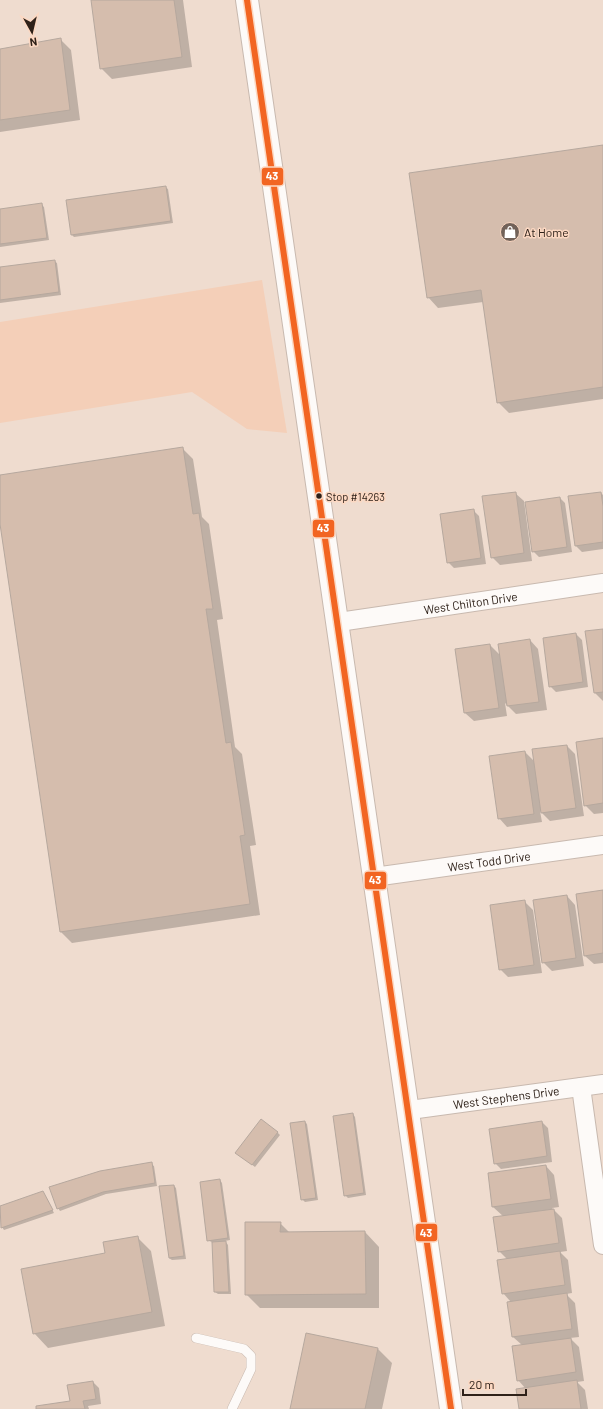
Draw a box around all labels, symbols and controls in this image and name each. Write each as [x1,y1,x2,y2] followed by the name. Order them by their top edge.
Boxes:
[12,12,52,52] north arrow
[29,35,38,49] text: N
[261,167,284,186] line badge: 43
[266,169,278,182] text: 43
[499,221,521,243] shop icon: At Home
[524,225,569,239] place label: At Home
[326,490,385,503] place label: Stop #14263
[314,491,324,501] marker: Stop #14263
[312,519,335,538] line badge: 43
[317,521,329,534] text: 43
[423,589,518,616] street label: West Chilton Drive
[446,848,531,874] street label: West Todd Drive
[364,871,387,890] line badge: 43
[369,873,381,886] text: 43
[452,1083,560,1111] street label: West Stephens Drive
[415,1223,438,1242] line badge: 43
[420,1226,432,1239] text: 43
[463,1371,526,1397] scale bar
[469,1377,495,1391] text: 20 m

